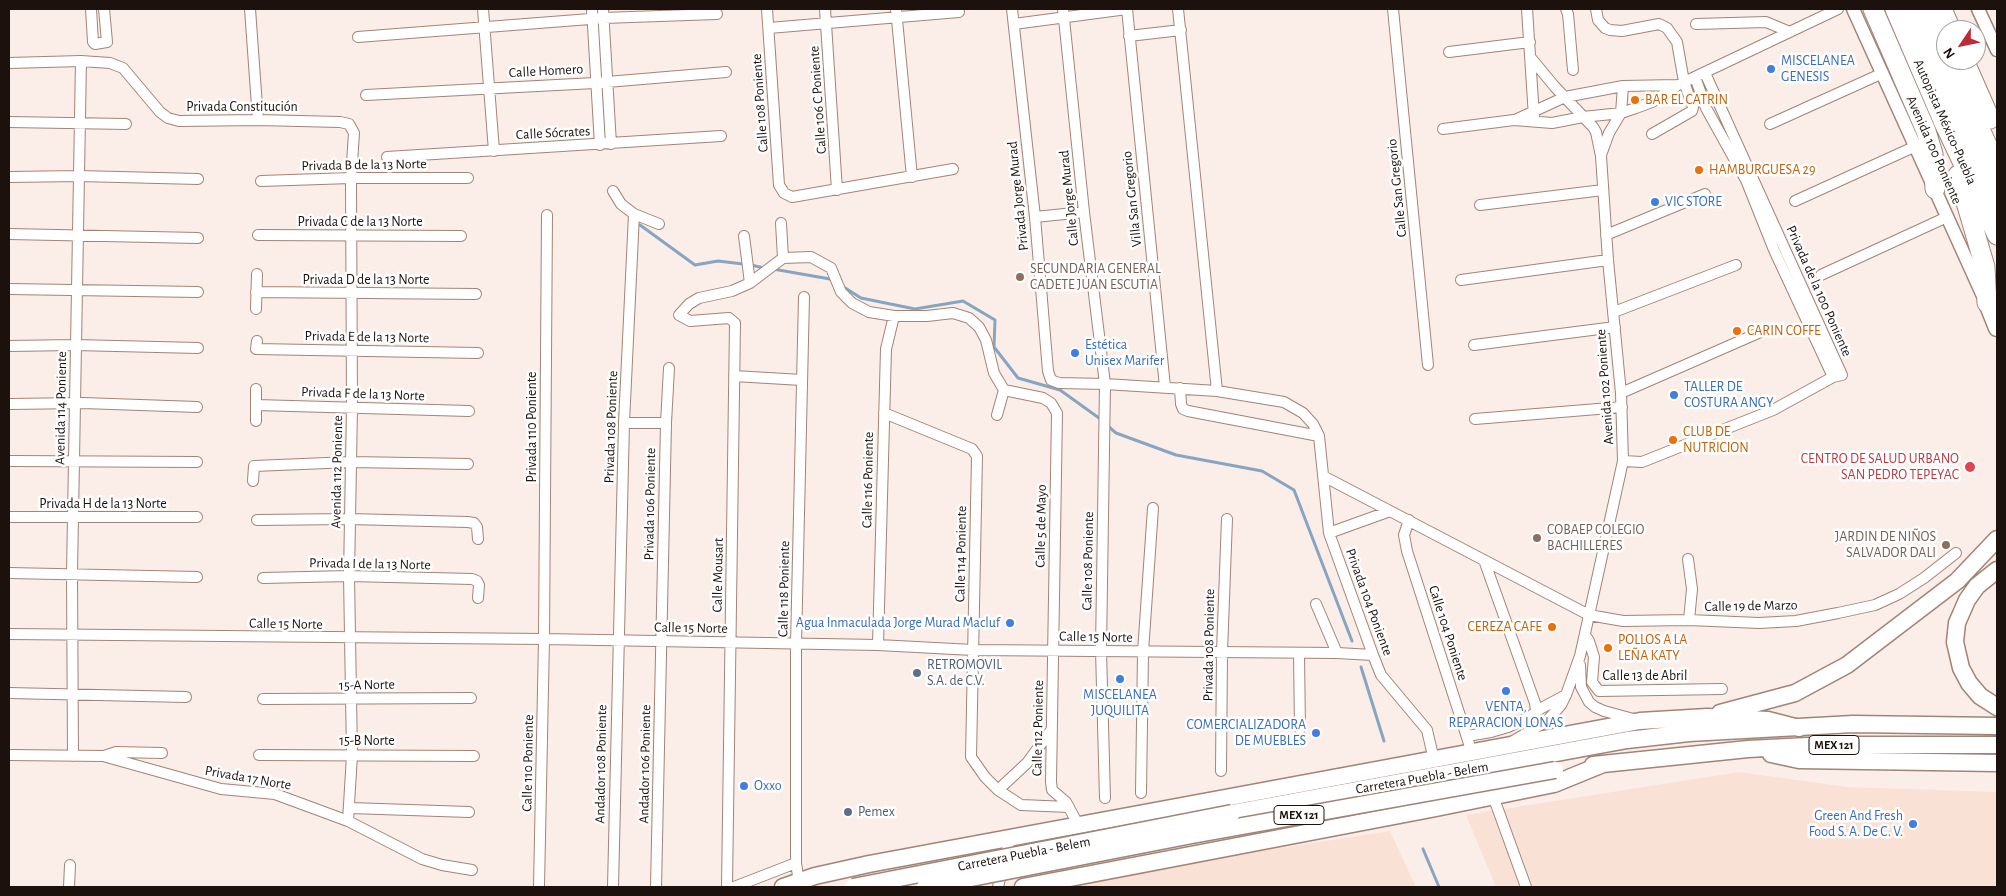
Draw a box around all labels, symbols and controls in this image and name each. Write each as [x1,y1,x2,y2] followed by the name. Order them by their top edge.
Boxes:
[1936,20,1986,70] north arrow
[806,45,830,155] street label: Calle 106 C Poniente
[1941,45,1958,61] text: N
[748,53,772,153] street label: Calle 108 Poniente
[1781,53,1855,85] place label: MISCELANEA GENESIS
[1910,57,1980,187] street label: Autopista México-Puebla
[508,61,584,81] street label: Calle Homero
[1765,63,1777,75] marker: MISCELANEA GENESIS
[1645,92,1728,108] place label: BAR EL CATRIN
[1903,93,1965,207] street label: Avenida 100 Poniente
[1629,94,1641,106] marker: BAR EL CATRIN
[186,99,298,115] street label: Privada Constitución
[515,123,591,143] street label: Calle Sócrates
[1383,138,1411,238] street label: Calle San Gregorio
[1004,140,1032,252] street label: Privada Jorge Murad
[1056,149,1082,247] street label: Calle Jorge Murad
[1119,150,1145,248] street label: Villa San Gregorio
[301,156,427,174] street label: Privada B de la 13 Norte
[1709,162,1815,178] place label: HAMBURGUESA 29
[1693,164,1705,176] marker: HAMBURGUESA 29
[1665,194,1722,210] place label: VIC STORE
[1649,196,1661,208] marker: VIC STORE
[297,214,423,230] street label: Privada C de la 13 Norte
[1782,223,1856,359] street label: Privada de la 100 Poniente
[1030,261,1161,294] place label: SECUNDARIA GENERAL CADETE JUAN ESCUTIA
[1014,271,1026,283] marker: SECUNDARIA GENERAL CADETE JUAN ESCUTIA
[303,272,429,288] street label: Privada D de la 13 Norte
[1747,323,1821,339] place label: CARIN COFFE
[1731,325,1743,337] marker: CARIN COFFE
[305,328,429,346] street label: Privada E de la 13 Norte
[1593,329,1617,445] street label: Avenida 102 Poniente
[1085,337,1164,370] place label: Estética Unisex Marifer
[1069,347,1081,359] marker: Estética Unisex Marifer
[52,351,70,465] street label: Avenida 114 Poniente
[601,370,621,484] street label: Privada 108 Poniente
[524,372,540,482] street label: Privada 110 Poniente
[1684,379,1774,412] place label: TALLER DE COSTURA ANGY
[301,383,425,405] street label: Privada F de la 13 Norte
[1668,389,1680,401] marker: TALLER DE COSTURA ANGY
[328,415,346,529] street label: Avenida 112 Poniente
[1683,424,1749,457] place label: CLUB DE NUTRICION
[859,432,877,528] street label: Calle 116 Poniente
[1667,434,1679,446] marker: CLUB DE NUTRICION
[641,448,659,560] street label: Privada 106 Poniente
[1801,451,1959,484] place label: CENTRO DE SALUD URBANO SAN PEDRO TEPEYAC
[1963,460,1977,474] marker: CENTRO DE SALUD URBANO SAN PEDRO TEPEYAC
[1032,484,1050,568] street label: Calle 5 de Mayo
[39,496,167,512] street label: Privada H de la 13 Norte
[952,506,970,602] street label: Calle 114 Poniente
[1079,511,1097,611] street label: Calle 108 Poniente
[1547,522,1644,554] place label: COBAEP COLEGIO BACHILLERES
[1835,529,1936,562] place label: JARDIN DE NIÑOS SALVADOR DALI
[1531,532,1543,544] marker: COBAEP COLEGIO BACHILLERES
[709,538,727,612] street label: Calle Mousart
[1940,539,1952,551] marker: JARDIN DE NIÑOS SALVADOR DALI
[775,541,793,637] street label: Calle 118 Poniente
[1342,546,1396,658] street label: Privada 104 Poniente
[309,555,431,573] street label: Privada I de la 13 Norte
[1425,583,1471,683] street label: Calle 104 Poniente
[1200,588,1218,702] street label: Privada 108 Poniente
[1704,597,1798,615] street label: Calle 19 de Marzo
[249,615,323,633] street label: Calle 15 Norte
[796,615,1000,631] place label: Agua Inmaculada Jorge Murad Macluf
[1004,617,1016,629] marker: Agua Inmaculada Jorge Murad Macluf
[654,619,728,637] street label: Calle 15 Norte
[1467,619,1542,635] place label: CEREZA CAFE
[1546,621,1558,633] marker: CEREZA CAFE
[1059,628,1133,646] street label: Calle 15 Norte
[1618,632,1687,664] place label: POLLOS A LA LEÑA KATY
[1602,642,1614,654] marker: POLLOS A LA LEÑA KATY
[927,657,1002,690] place label: RETROMOVIL S.A. de C.V.
[911,667,923,679] marker: RETROMOVIL S.A. de C.V.
[1603,668,1687,684] street label: Calle 13 de Abril
[1114,673,1126,685] marker: MISCELANEA JUQUILITA
[339,676,395,694] street label: 15-A Norte
[1029,680,1047,776] street label: Calle 112 Poniente
[1500,685,1512,697] marker: VENTA, REPARACION LONAS
[1083,687,1157,720] place label: MISCELANEA JUQUILITA
[1449,699,1563,732] place label: VENTA, REPARACION LONAS
[592,704,610,824] street label: Andador 108 Poniente
[636,704,654,824] street label: Andador 106 Poniente
[519,714,537,812] street label: Calle 110 Poniente
[1186,717,1306,750] place label: COMERCIALIZADORA DE MUEBLES
[1310,727,1322,739] marker: COMERCIALIZADORA DE MUEBLES
[339,733,395,749] street label: 15-B Norte
[1809,736,1859,754] road number: MEX 121
[1354,758,1490,798] street label: Carretera Puebla - Belem
[204,762,292,794] street label: Privada 17 Norte
[754,778,782,794] place label: Oxxo
[738,780,750,792] marker: Oxxo
[858,804,895,820] place label: Pemex
[842,806,854,818] marker: Pemex
[1274,806,1324,824] road number: MEX 121
[1809,808,1903,840] place label: Green And Fresh Food S. A. De C. V.
[1907,818,1919,830] marker: Green And Fresh Food S. A. De C. V.
[956,833,1092,875] street label: Carretera Puebla - Belem

